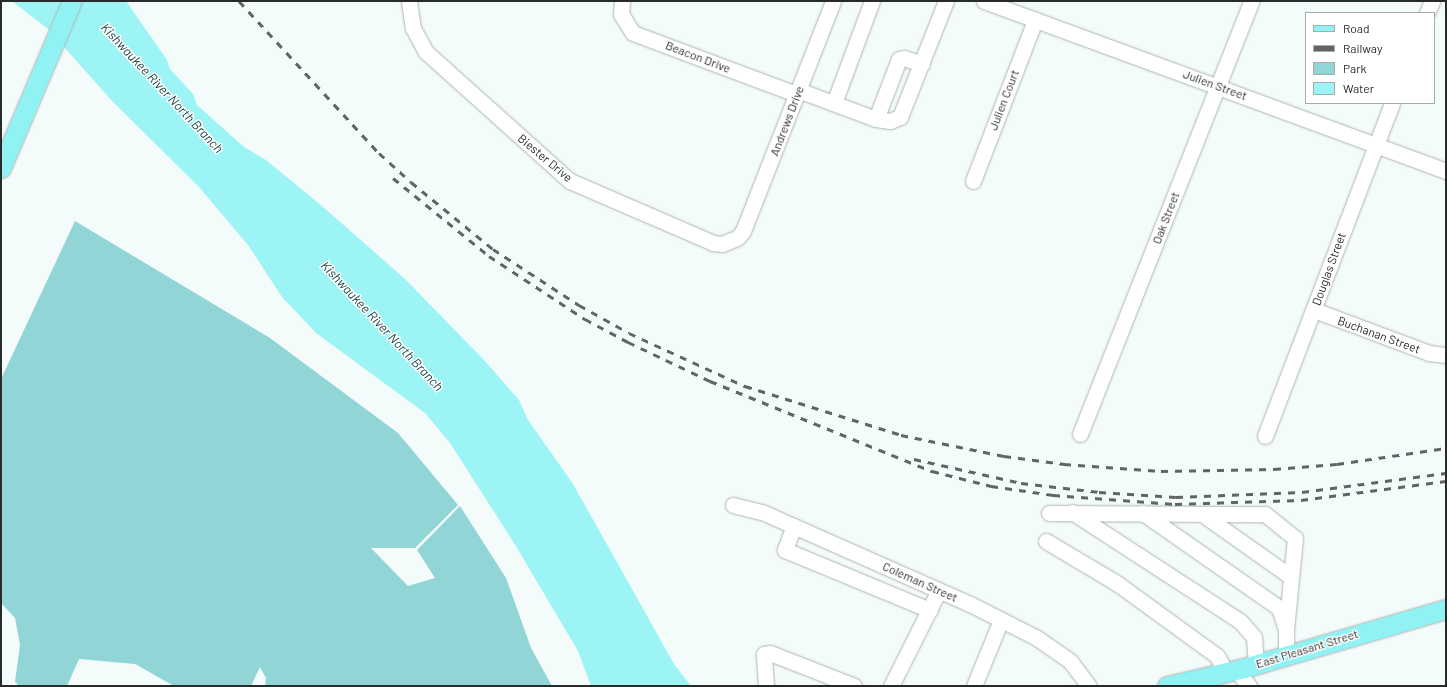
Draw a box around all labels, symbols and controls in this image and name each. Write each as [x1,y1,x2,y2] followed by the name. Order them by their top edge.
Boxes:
[1305,12,1435,104] legend
[98,20,226,156] water label: Kishwaukee River North Branch
[1343,21,1370,35] text: Road
[664,38,732,76] street label: Beacon Drive
[1343,41,1382,55] text: Railway
[1343,61,1367,75] text: Park
[1181,67,1249,103] street label: Julien Street
[986,68,1022,132] street label: Julien Court
[1343,81,1374,95] text: Water
[767,84,807,158] street label: Andrews Drive
[515,131,575,185] street label: Biester Drive
[1149,190,1183,246] street label: Oak Street
[1309,231,1349,307] street label: Douglas Street
[318,258,446,394] water label: Kishwaukee River North Branch
[1336,313,1422,357] street label: Buchanan Street
[880,559,960,605] street label: Coleman Street
[1254,627,1360,671] street label: East Pleasant Street

